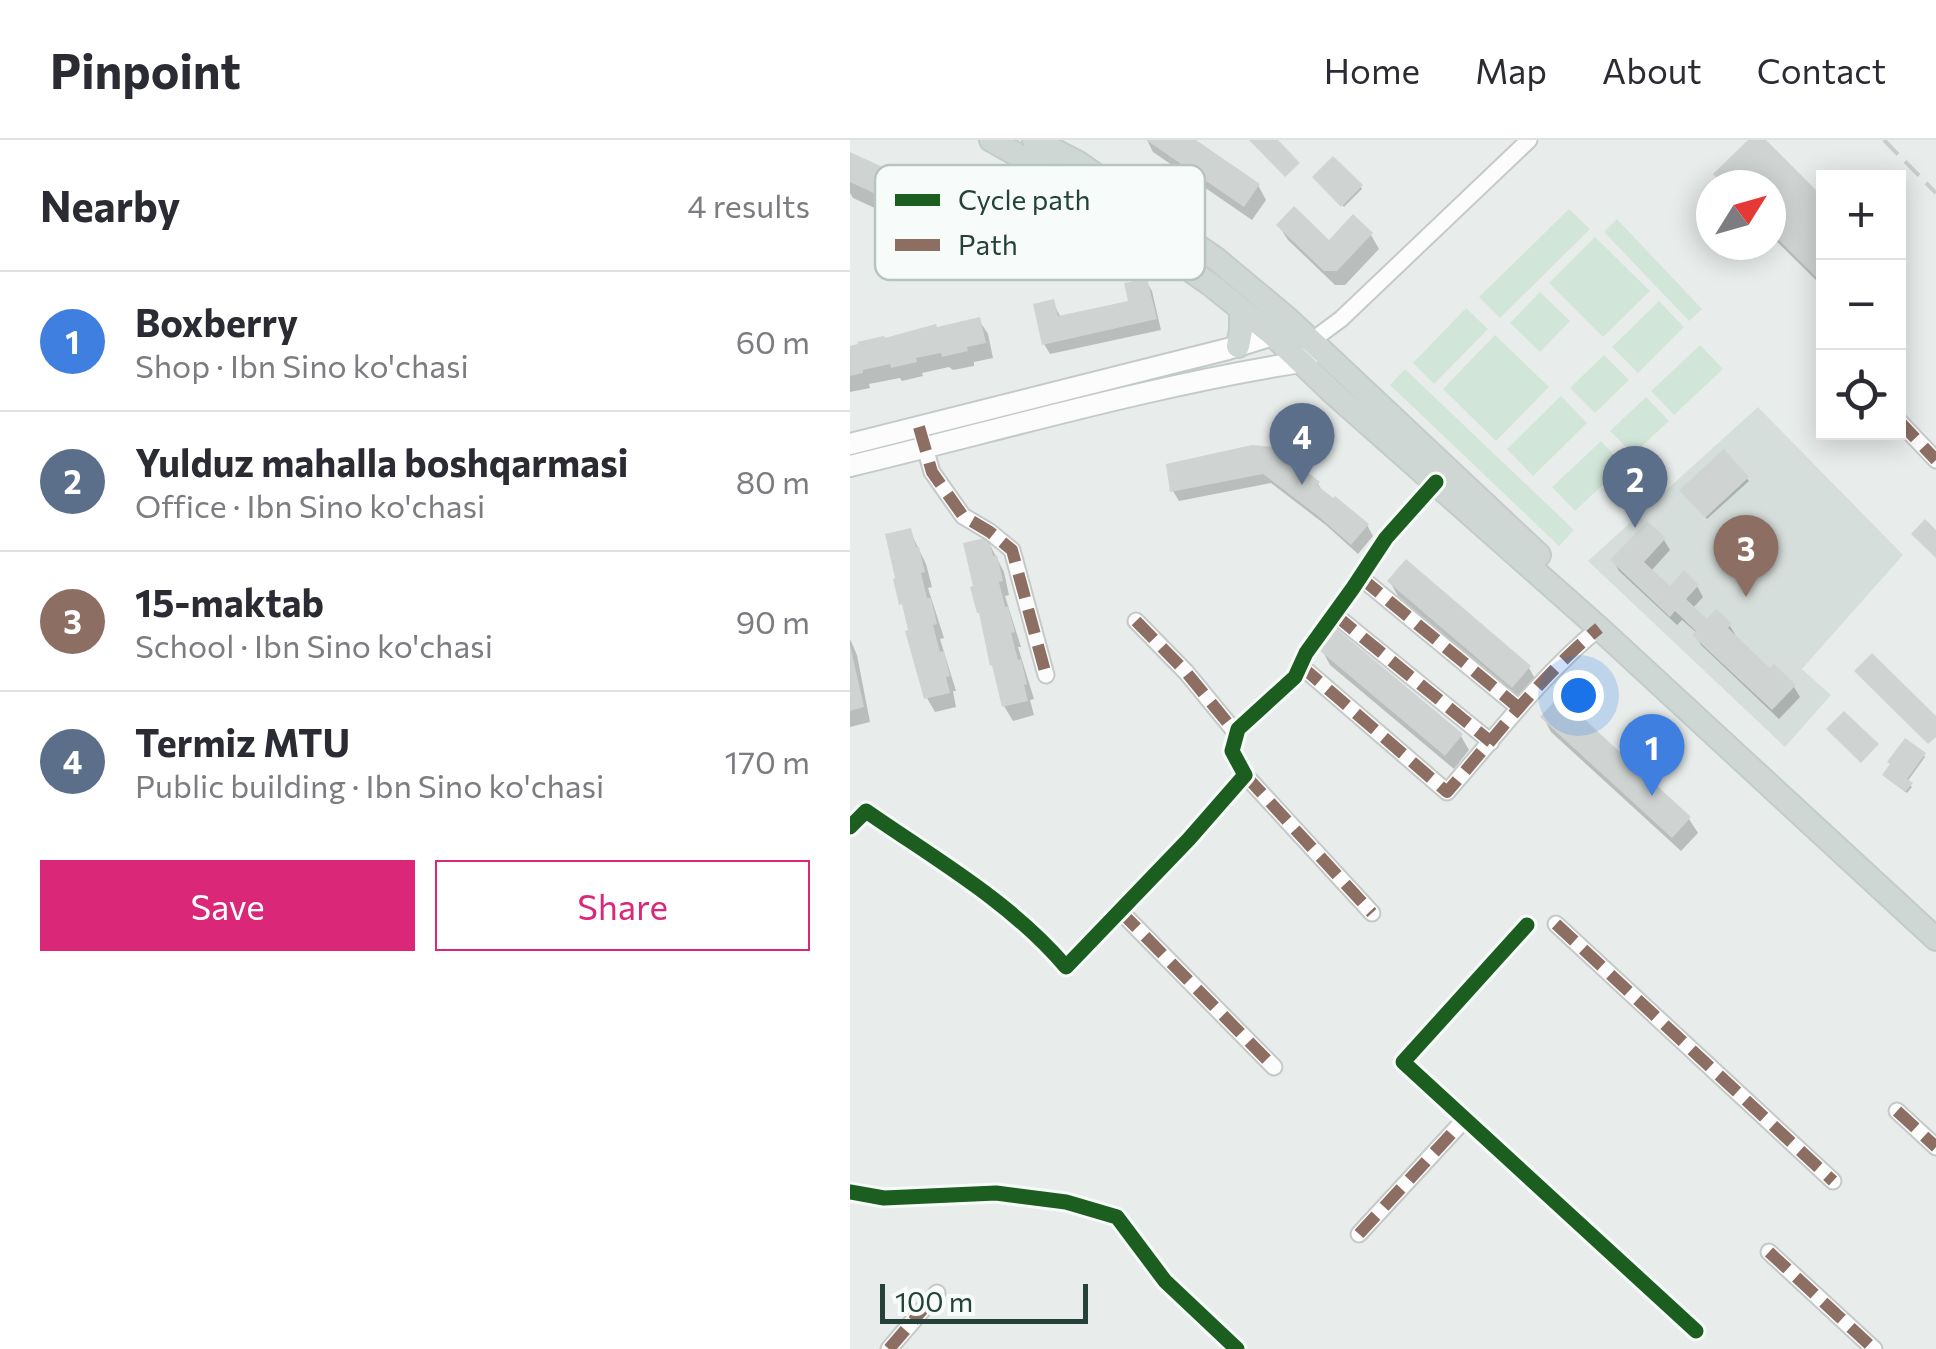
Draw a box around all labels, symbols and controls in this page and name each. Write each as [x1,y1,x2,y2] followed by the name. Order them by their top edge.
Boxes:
[50,40,241,99] text: Pinpoint
[1324,48,1420,91] text: Home
[1475,48,1547,91] text: Map
[1602,48,1702,91] text: About
[1757,48,1886,91] text: Contact
[875,165,1205,280] legend
[1696,170,1786,260] north arrow
[1816,170,1906,440] map controls
[1816,170,1906,260] button: +
[40,179,180,231] text: Nearby
[958,182,1090,216] text: Cycle path
[687,185,810,225] text: 4 results
[958,227,1018,261] text: Path
[1816,260,1906,350] button: −
[135,298,298,345] text: Boxberry
[65,321,80,361] text: 1
[736,321,810,361] text: 60 m
[135,345,469,385] text: Shop · Ibn Sino ko'chasi
[1816,350,1906,440] button: locate
[1270,402,1334,485] pin: 4
[135,438,628,485] text: Yulduz mahalla boshqarmasi
[1602,446,1668,528] pin: 2
[63,461,82,501] text: 2
[736,461,810,501] text: 80 m
[135,485,485,525] text: Office · Ibn Sino ko'chasi
[1714,514,1778,597] pin: 3
[135,578,324,625] text: 15-maktab
[63,601,82,641] text: 3
[736,601,810,641] text: 90 m
[135,625,493,665] text: School · Ibn Sino ko'chasi
[1553,670,1604,721] your location
[1620,714,1684,796] pin: 1
[135,718,350,765] text: Termiz MTU
[63,741,82,781] text: 4
[725,741,810,781] text: 170 m
[135,765,604,805] text: Public building · Ibn Sino ko'chasi
[40,860,415,951] button: Save
[435,860,810,951] button: Share
[880,1279,1088,1324] scale bar
[895,1284,973,1318] text: 100 m

